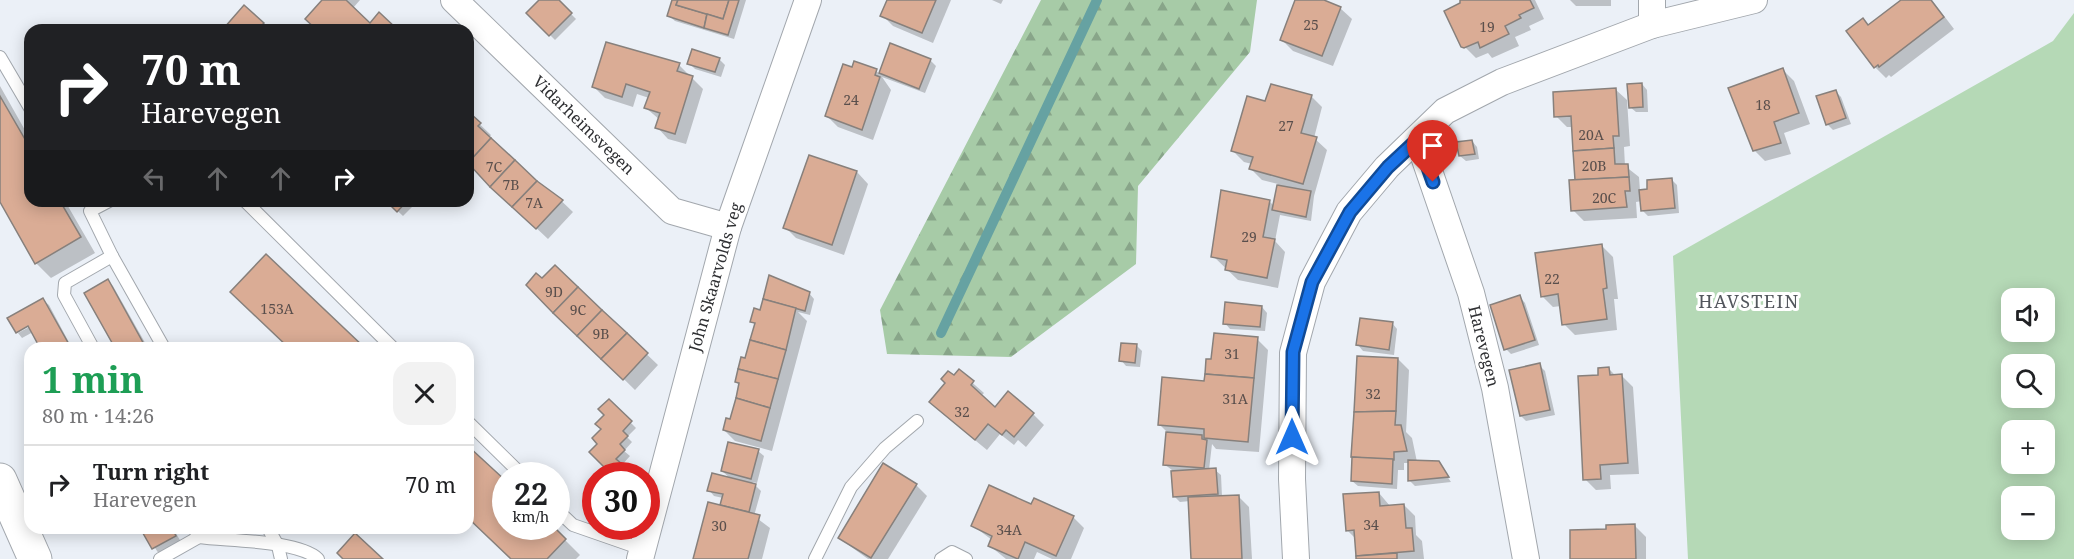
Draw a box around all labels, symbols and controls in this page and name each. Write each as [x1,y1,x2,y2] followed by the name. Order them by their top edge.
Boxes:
[1303,15,1319,34] house number: 25
[1479,17,1495,36] house number: 19
[141,40,241,97] text: 70 m
[42,48,120,126] icon: right
[528,71,640,179] street label: Vidarheimsvegen
[843,90,859,109] house number: 24
[141,94,281,131] text: Harevegen
[1755,95,1771,114] house number: 18
[1278,116,1294,135] house number: 27
[1407,120,1458,182] pin
[1578,125,1604,144] house number: 20A
[1416,129,1449,162] icon: arrive
[1582,156,1606,175] house number: 20B
[486,157,503,176] house number: 7C
[138,162,171,195] icon: left
[201,162,234,195] icon: ahead
[264,162,297,195] icon: ahead
[327,162,360,195] icon: right
[503,175,519,194] house number: 7B
[1592,188,1617,207] house number: 20C
[525,193,543,212] house number: 7A
[683,199,747,355] street label: John Skaarvolds veg
[1241,227,1257,246] house number: 29
[1544,269,1560,288] house number: 22
[545,282,563,301] house number: 9D
[2001,288,2055,540] map controls
[2001,288,2055,342] button: sound
[1698,289,1800,313] district label: HAVSTEIN
[260,299,294,318] house number: 153A
[570,300,587,319] house number: 9C
[1463,303,1505,389] street label: Harevegen
[593,324,609,343] house number: 9B
[1224,344,1240,363] house number: 31
[2001,354,2055,408] button: search
[42,355,144,404] text: 1 min
[393,362,456,425] button: close
[1365,384,1381,403] house number: 32
[1222,389,1248,408] house number: 31A
[42,402,154,429] text: 80 m · 14:26
[954,402,970,421] house number: 32
[1260,405,1324,469] position arrow
[2001,420,2055,474] button: +
[93,456,209,486] text: Turn right
[582,462,660,540] speed limit sign: 30
[42,468,75,501] icon: right
[405,469,456,499] text: 70 m
[514,473,548,514] text: 22
[93,486,197,513] text: Harevegen
[2001,486,2055,540] button: −
[513,506,549,526] text: km/h
[1363,515,1379,534] house number: 34
[711,516,727,535] house number: 30
[996,520,1022,539] house number: 34A

